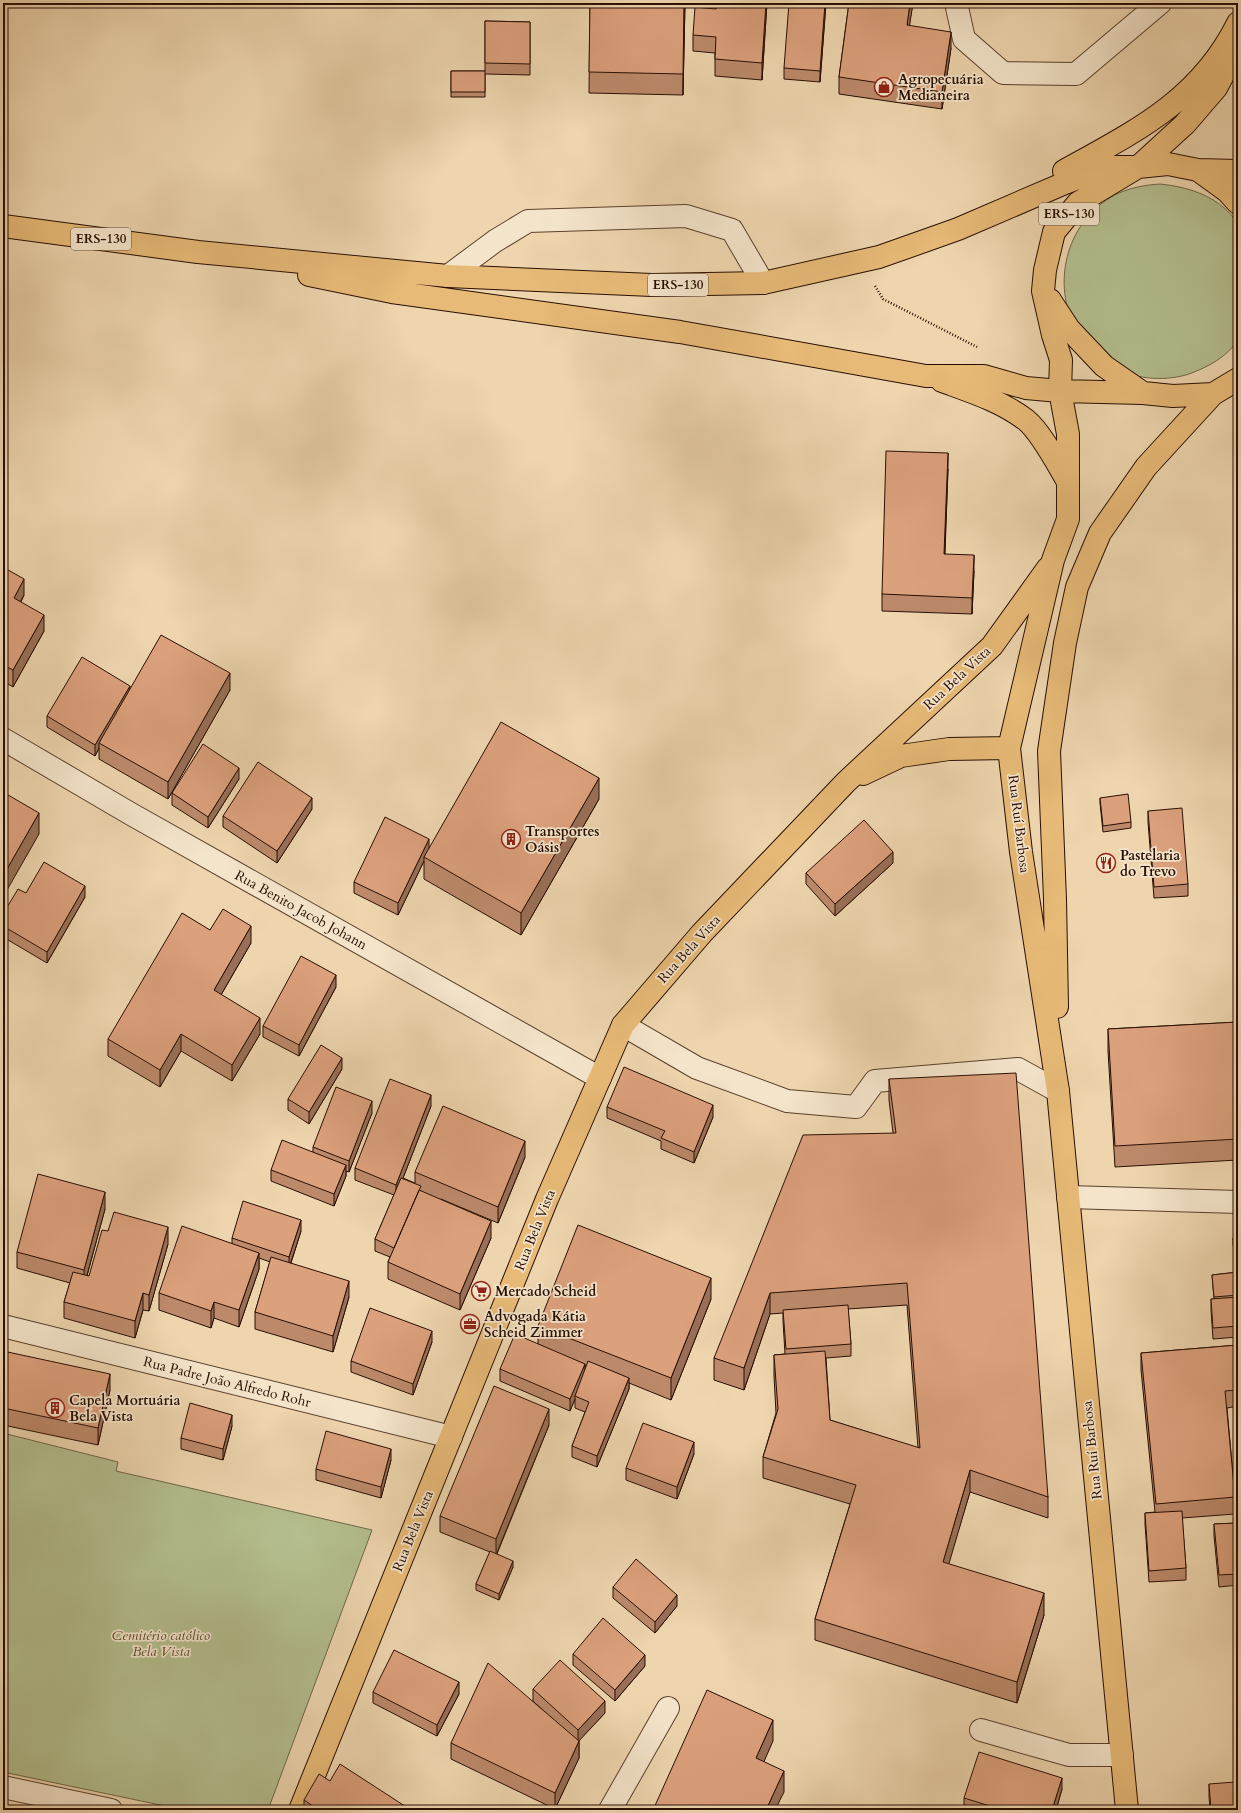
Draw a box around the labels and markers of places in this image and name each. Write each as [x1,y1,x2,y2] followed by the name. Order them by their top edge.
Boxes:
[898,70,984,105] place label: Agropecuária Medianeira
[873,76,895,98] shop icon: Agropecuária Medianeira
[525,822,600,857] place label: Transportes Oásis
[500,828,522,850] building icon: Transportes Oásis
[1120,846,1180,881] place label: Pastelaria do Trevo
[1095,852,1117,874] restaurant icon: Pastelaria do Trevo
[470,1280,492,1302] supermarket icon: Mercado Scheid
[495,1282,596,1301] place label: Mercado Scheid
[484,1307,586,1342] place label: Advogada Kátia Scheid Zimmer
[459,1313,481,1335] office icon: Advogada Kátia Scheid Zimmer
[69,1391,181,1426] place label: Capela Mortuária Bela Vista
[44,1397,66,1419] building icon: Capela Mortuária Bela Vista

